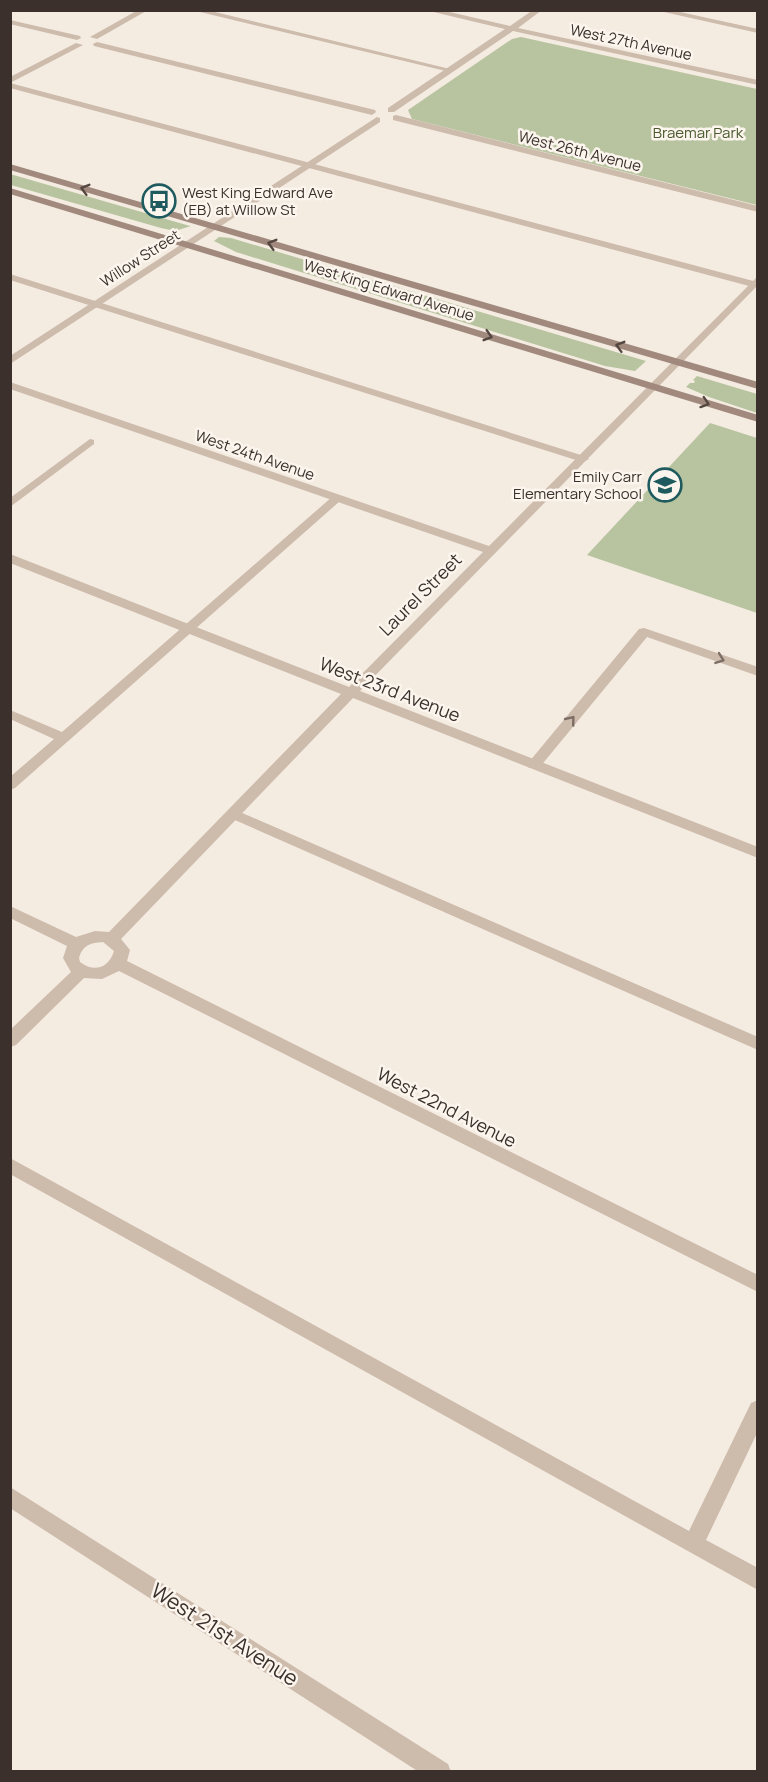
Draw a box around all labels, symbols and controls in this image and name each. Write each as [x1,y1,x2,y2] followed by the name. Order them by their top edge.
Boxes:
[568,19,694,65] street label: West 27th Avenue
[653,122,744,143] park label: Braemar Park
[516,126,644,176] street label: West 26th Avenue
[182,182,333,220] place label: West King Edward Ave (EB) at Willow St
[141,183,177,219] bus stop icon: West King Edward Ave (EB) at Willow St
[80,184,91,196] one-way arrow
[96,224,184,292] street label: Willow Street
[267,239,278,251] one-way arrow
[301,254,477,326] street label: West King Edward Avenue
[482,329,493,341] one-way arrow
[615,341,626,353] one-way arrow
[699,395,710,408] one-way arrow
[192,425,318,485] street label: West 24th Avenue
[513,466,643,504] place label: Emily Carr Elementary School
[647,467,683,503] school or university icon: Emily Carr Elementary School
[374,548,466,640] street label: Laurel Street
[316,651,464,727] street label: West 23rd Avenue
[714,651,725,664] one-way arrow
[564,716,575,727] one-way arrow
[373,1061,521,1153] street label: West 22nd Avenue
[146,1576,304,1692] street label: West 21st Avenue

